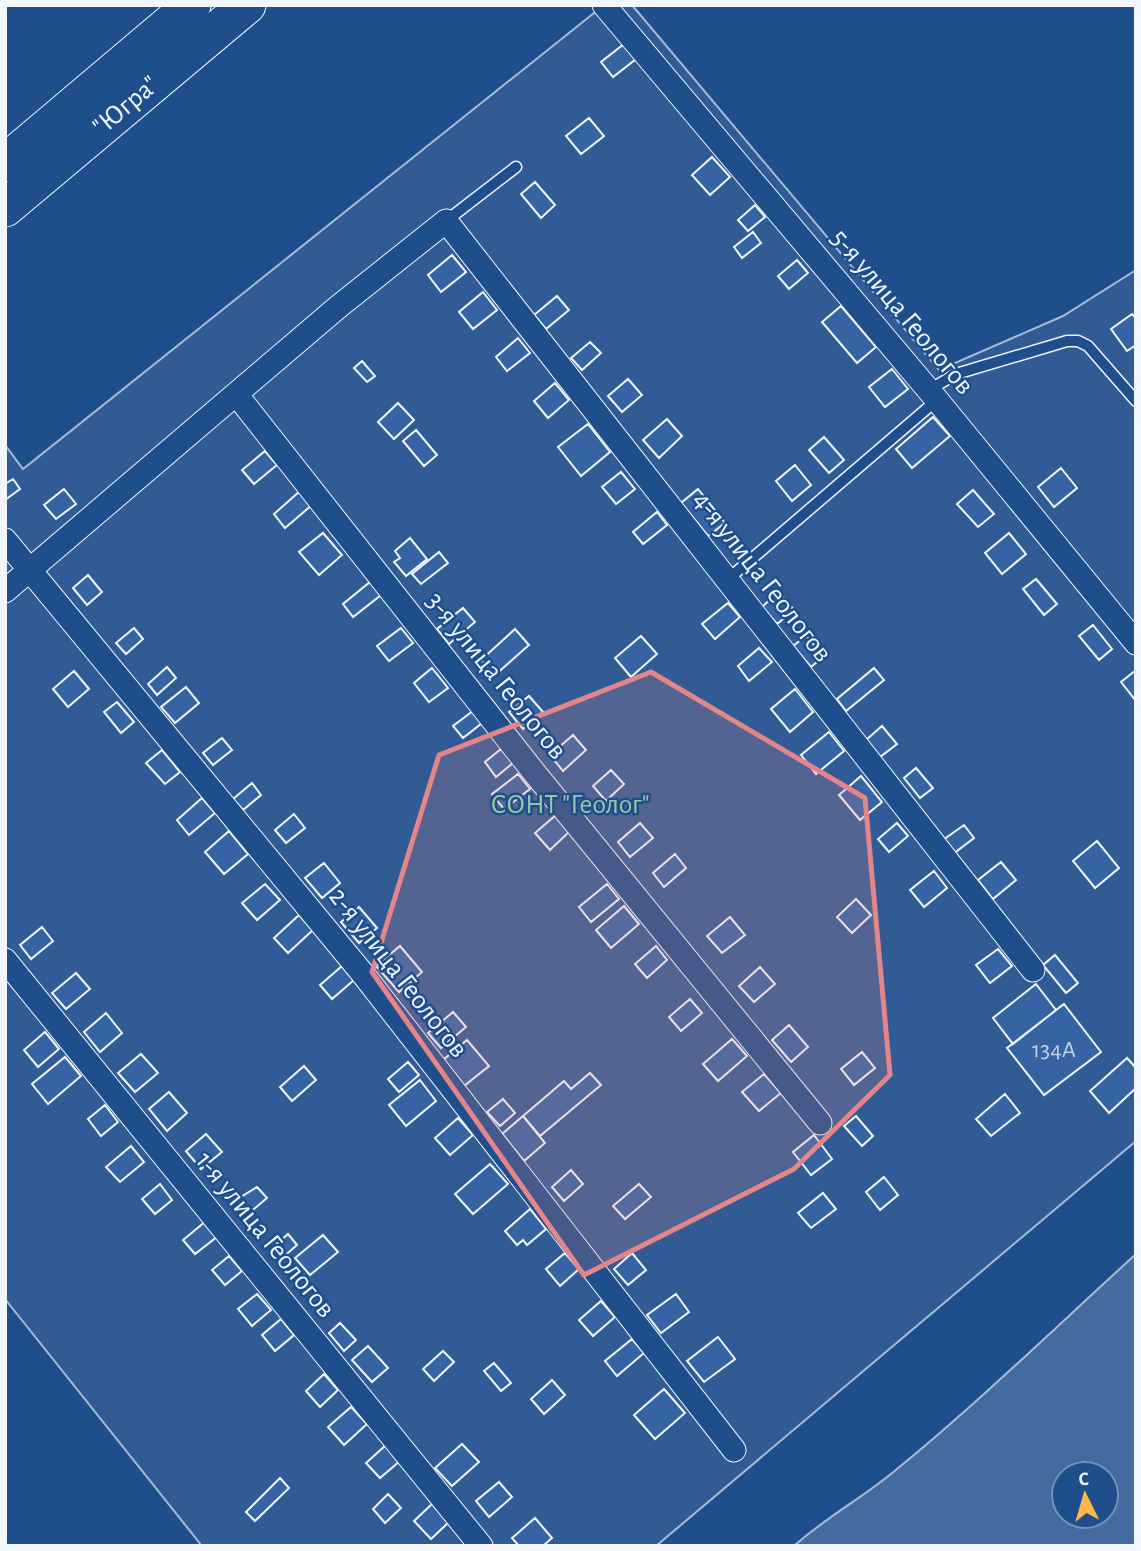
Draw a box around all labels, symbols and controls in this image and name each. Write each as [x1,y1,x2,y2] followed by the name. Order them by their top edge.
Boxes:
[88,71,164,141] street label: "Югра"
[825,224,979,400] street label: 5-я улица Геологов
[687,486,837,668] street label: 4-я улица Геологов
[420,587,572,765] street label: 3-я улица Геологов
[490,791,650,819] park label: СОНТ "Геолог"
[323,883,473,1063] street label: 2-я улица Геологов
[1032,1038,1076,1062] house number: 134А
[190,1147,340,1323] street label: 1-я улица Геологов
[1050,1460,1120,1530] north arrow
[1078,1470,1090,1489] text: С

